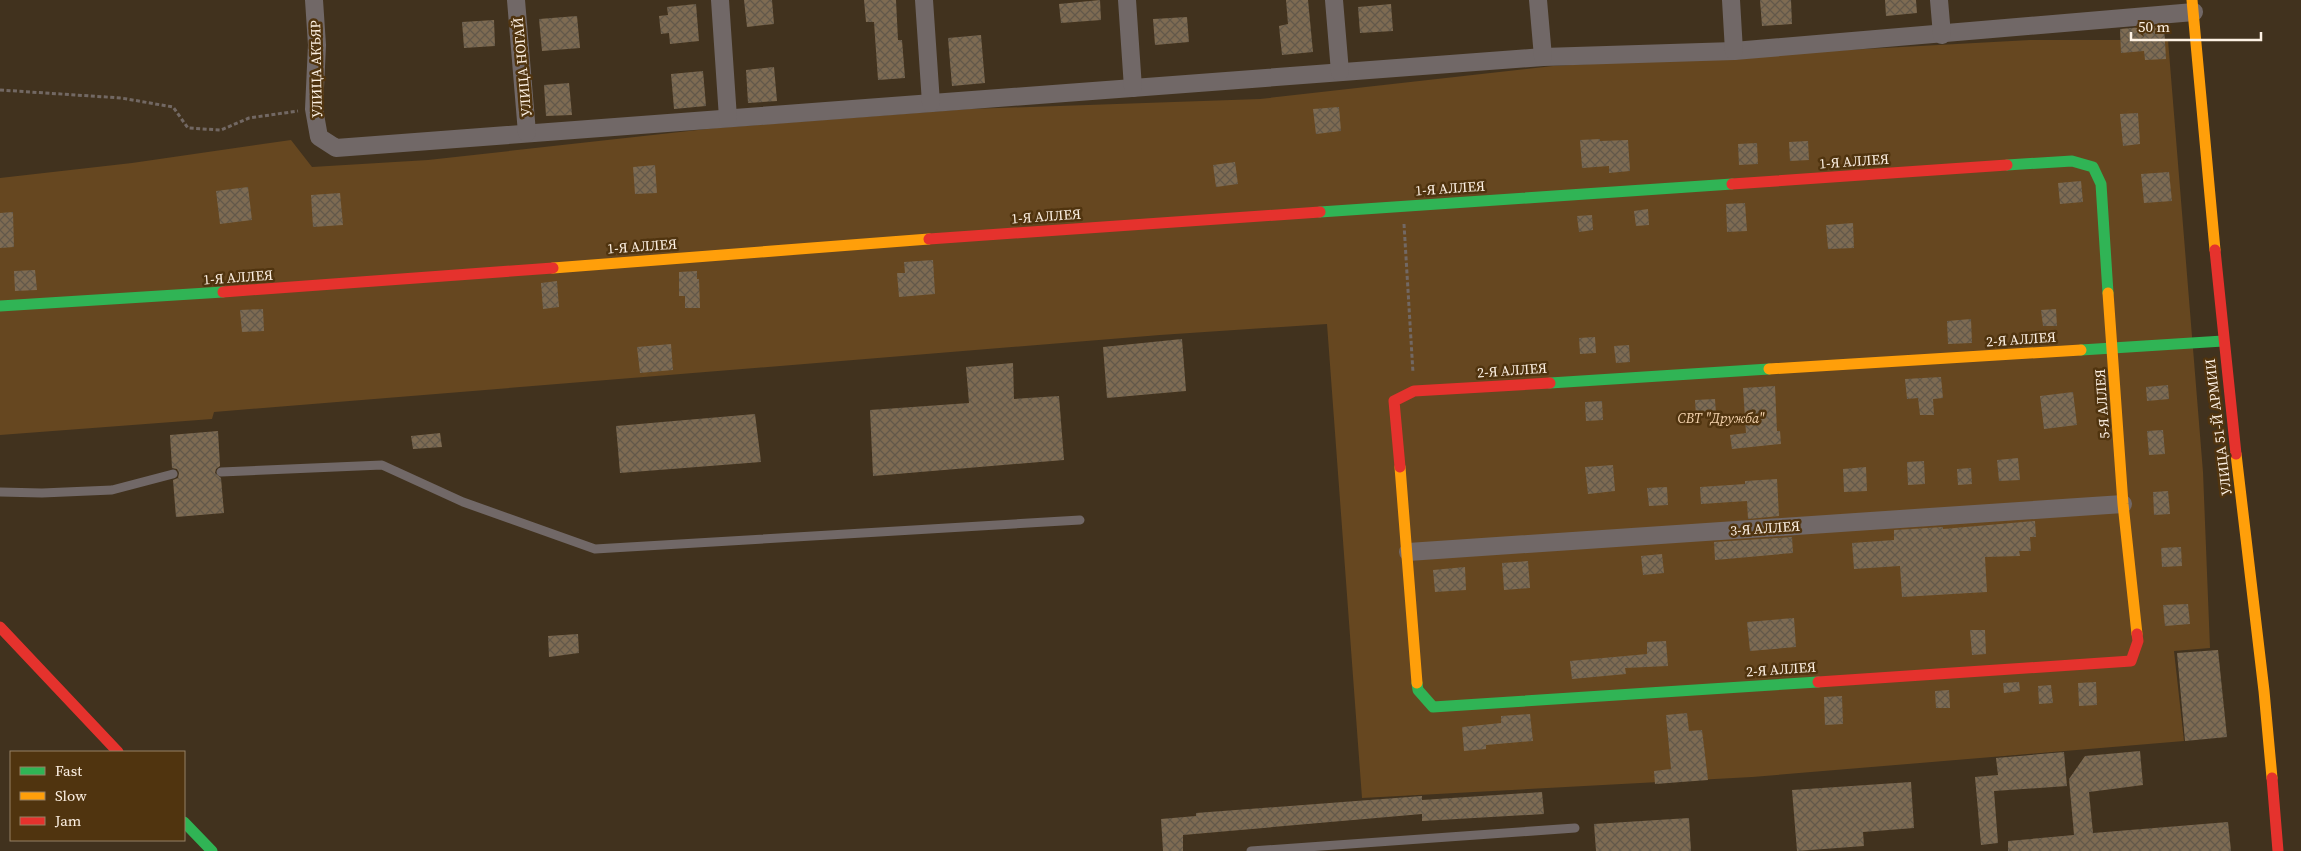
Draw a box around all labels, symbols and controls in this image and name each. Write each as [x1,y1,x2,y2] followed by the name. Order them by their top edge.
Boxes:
[2131,10,2261,42] scale bar
[508,16,536,118] street label: УЛИЦА НОГАЙ
[2138,16,2170,37] text: 50 m
[305,20,327,118] street label: УЛИЦА АКЪЯР
[1819,149,1889,173] street label: 1-Я АЛЛЕЯ
[1415,176,1485,200] street label: 1-Я АЛЛЕЯ
[1011,204,1081,228] street label: 1-Я АЛЛЕЯ
[607,234,677,258] street label: 1-Я АЛЛЕЯ
[203,265,273,289] street label: 1-Я АЛЛЕЯ
[1986,327,2056,351] street label: 2-Я АЛЛЕЯ
[1477,358,1547,382] street label: 2-Я АЛЛЕЯ
[2200,358,2236,496] street label: УЛИЦА 51-Й АРМИИ
[2090,369,2114,439] street label: 5-Я АЛЛЕЯ
[1677,408,1765,428] park label: СВТ "Дружба"
[1730,516,1800,540] street label: 3-Я АЛЛЕЯ
[1746,657,1816,681] street label: 2-Я АЛЛЕЯ
[10,751,185,841] legend
[55,760,82,781] text: Fast
[55,785,87,806] text: Slow
[54,810,82,831] text: Jam

